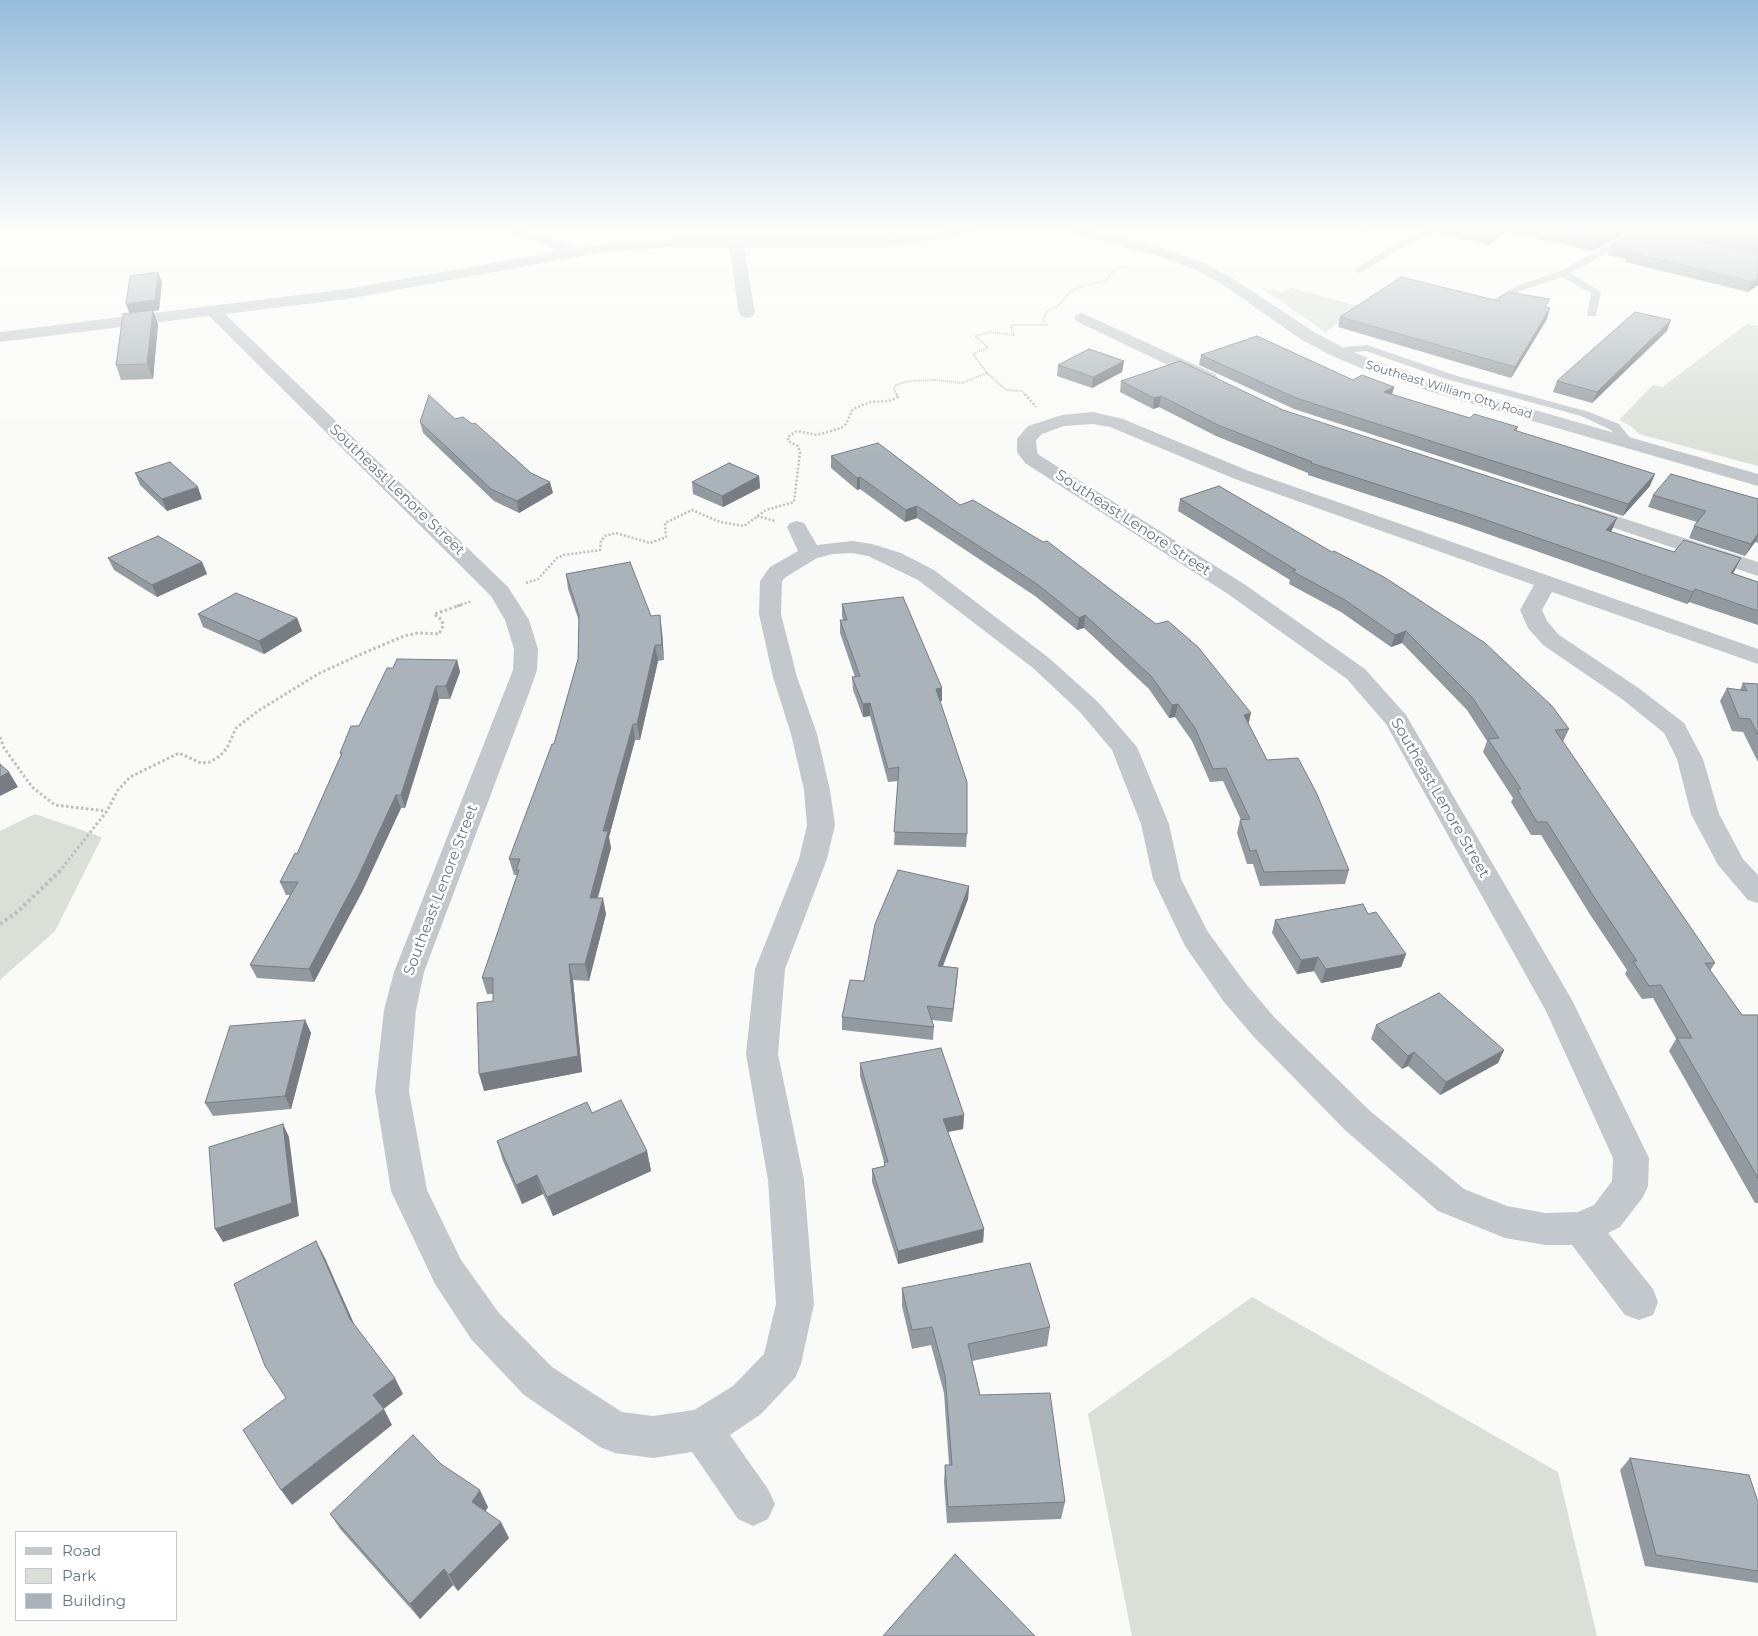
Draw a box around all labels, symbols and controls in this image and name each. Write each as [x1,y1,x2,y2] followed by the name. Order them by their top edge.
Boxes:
[1364,358,1534,422] street label: Southeast William Otty Road
[325,421,469,559] street label: Southeast Lenore Street
[1052,466,1214,580] street label: Southeast Lenore Street
[1387,715,1493,881] street label: Southeast Lenore Street
[400,802,482,978] street label: Southeast Lenore Street
[15,1531,178,1621] legend
[62,1541,101,1560] text: Road
[62,1566,96,1585] text: Park
[62,1591,126,1610] text: Building

